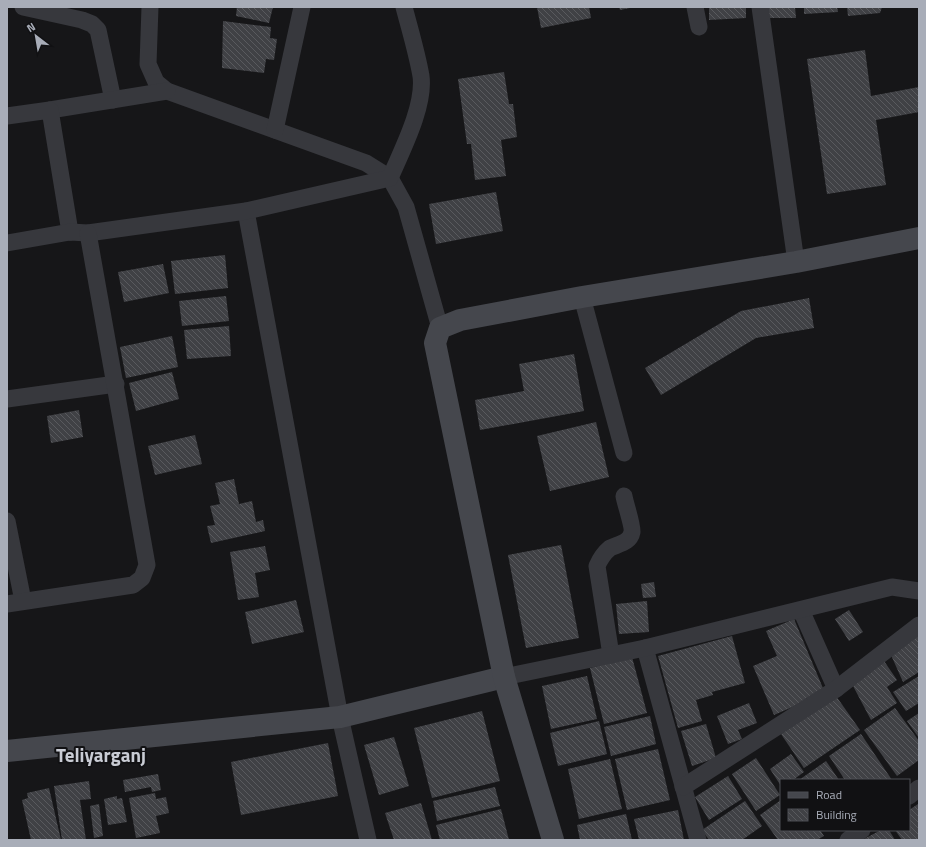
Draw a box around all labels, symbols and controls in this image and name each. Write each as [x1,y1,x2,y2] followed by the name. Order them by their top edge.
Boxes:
[16,16,56,56] north arrow
[23,19,38,36] text: N
[56,740,146,769] district label: Teliyarganj
[780,779,910,831] legend
[816,785,842,804] text: Road
[816,805,857,824] text: Building

